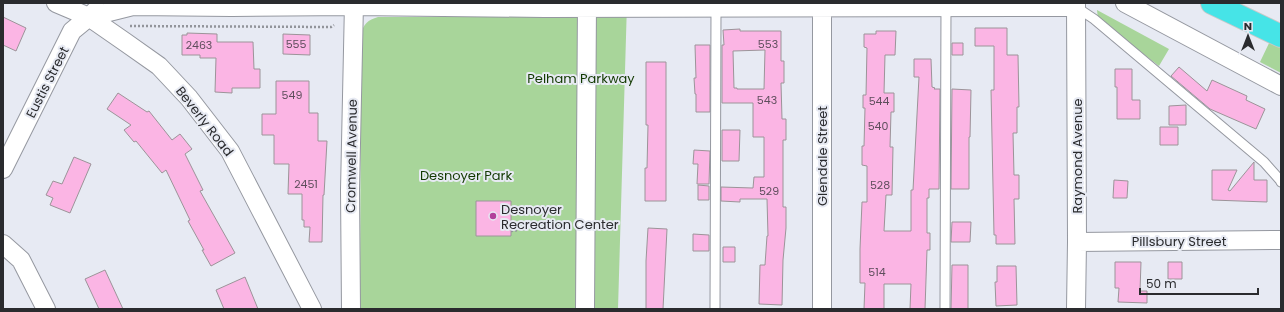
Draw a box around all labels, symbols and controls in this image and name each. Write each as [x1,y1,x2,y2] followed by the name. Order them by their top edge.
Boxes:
[1228,16,1268,56] north arrow
[1244,18,1252,34] text: N
[286,36,306,52] house number: 555
[758,36,778,52] house number: 553
[186,37,212,53] house number: 2463
[21,43,74,121] street label: Eustis Street
[527,69,635,88] park label: Pelham Parkway
[171,82,238,160] street label: Beverly Road
[282,87,302,103] house number: 549
[757,92,777,108] house number: 543
[869,93,889,109] house number: 544
[1068,98,1087,214] street label: Raymond Avenue
[341,99,362,213] street label: Cromwell Avenue
[813,106,832,206] street label: Glendale Street
[868,118,888,134] house number: 540
[420,166,512,185] park label: Desnoyer Park
[294,176,318,192] house number: 2451
[870,177,890,193] house number: 528
[759,183,779,199] house number: 529
[501,200,619,234] place label: Desnoyer Recreation Center
[488,211,498,221] marker: Desnoyer Recreation Center
[1132,232,1227,251] street label: Pillsbury Street
[868,264,886,280] house number: 514
[1140,270,1258,296] scale bar
[1146,275,1177,292] text: 50 m

